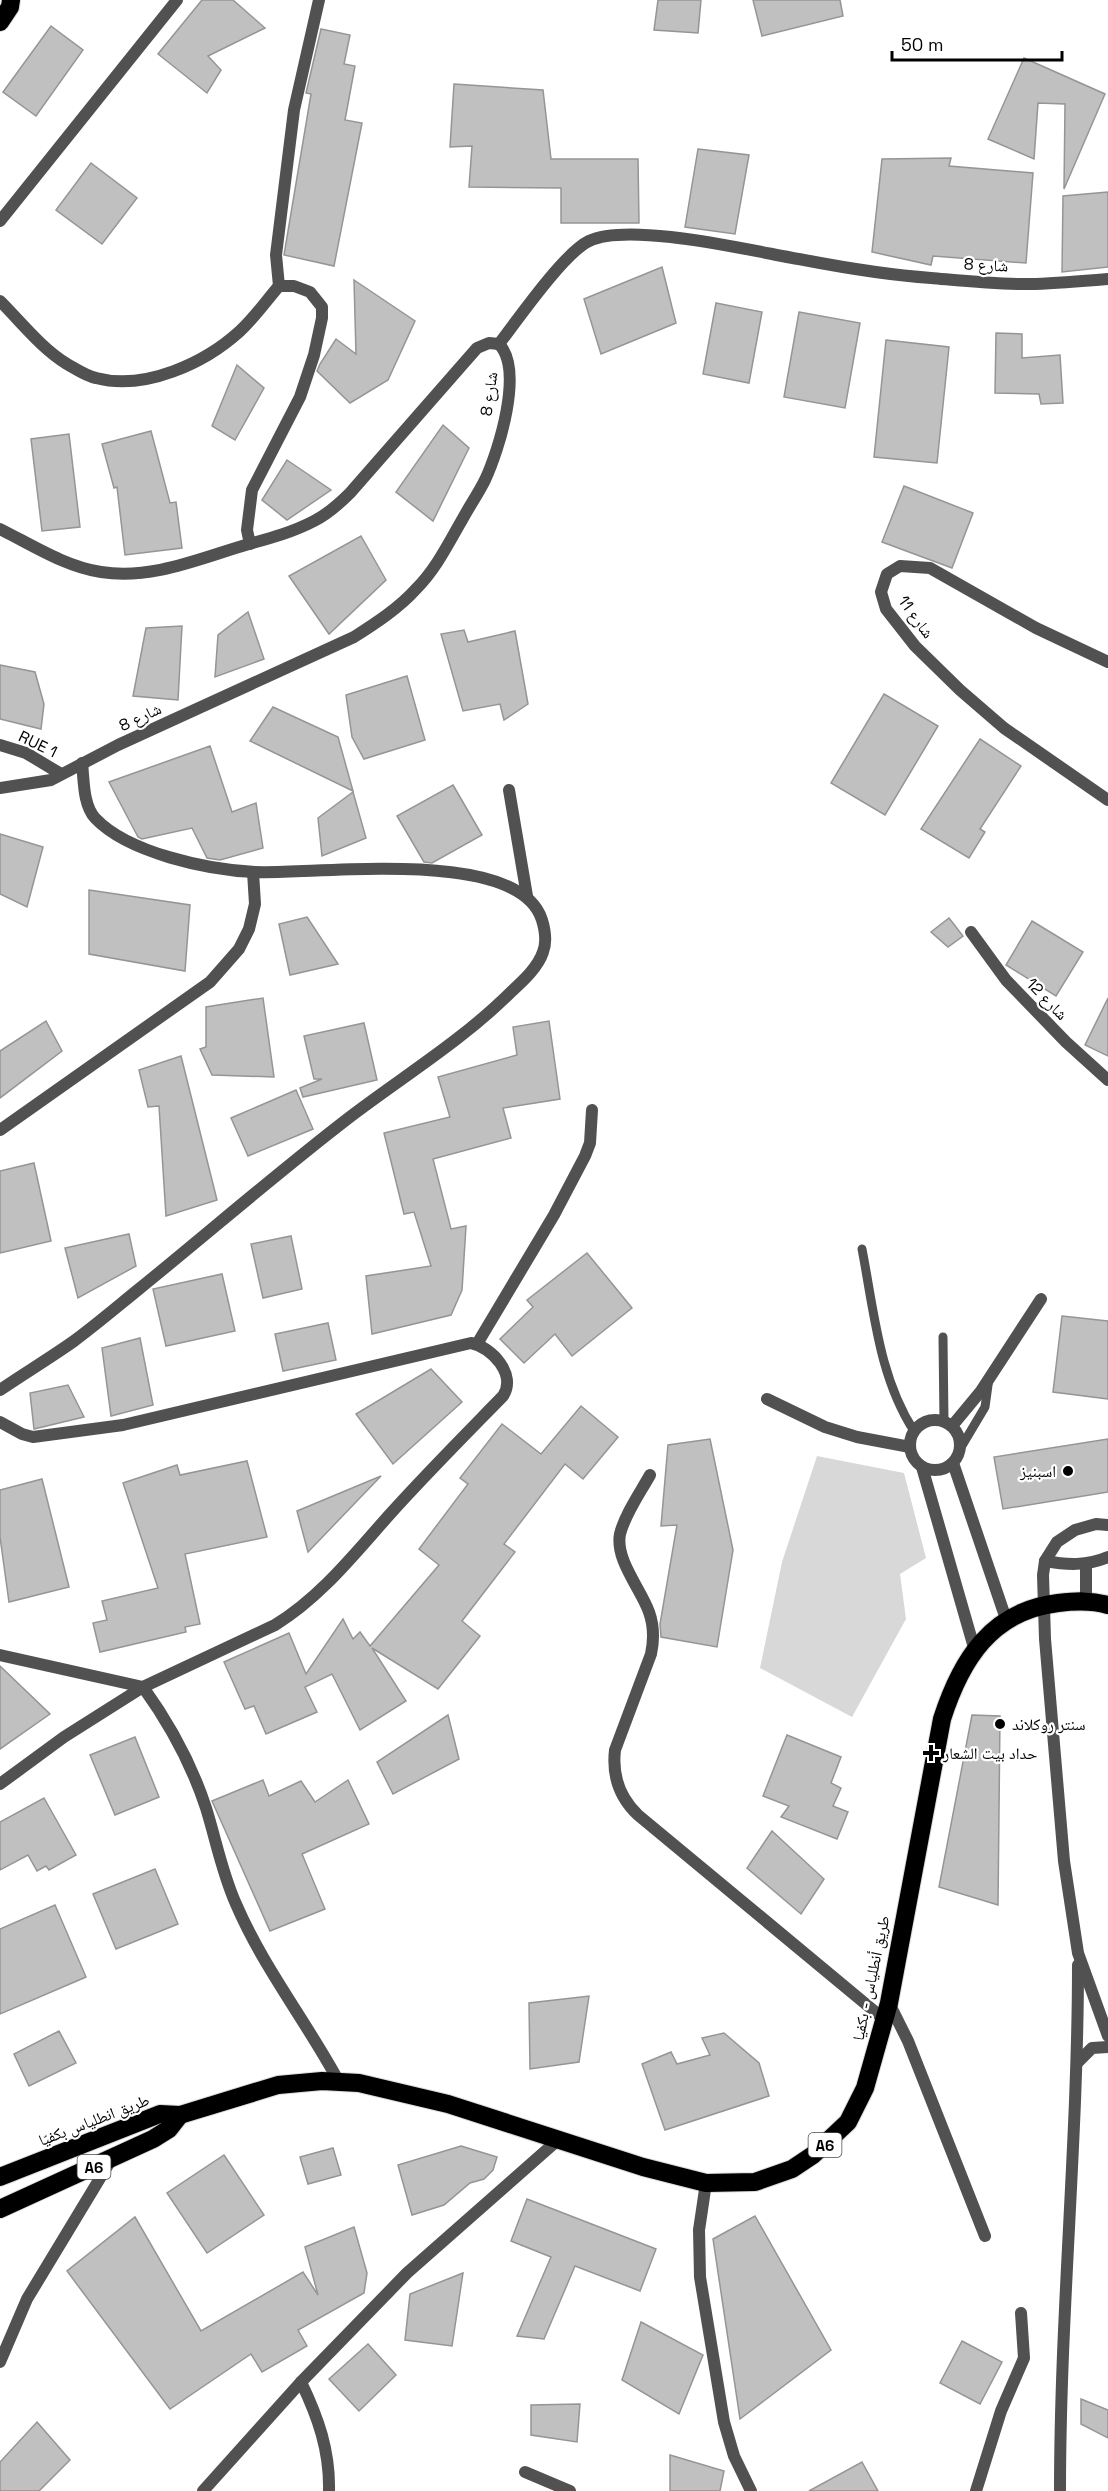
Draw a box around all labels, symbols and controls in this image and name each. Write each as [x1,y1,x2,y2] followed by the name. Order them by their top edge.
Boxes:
[892,24,1062,62] scale bar
[901,33,943,56] text: 50 m
[963,253,1009,277] street label: شارع 8
[476,371,502,417] street label: شارع 8
[893,591,939,643] street label: شارع 11
[115,698,165,736] street label: شارع 8
[15,726,61,762] street label: RUE 1
[1022,973,1072,1025] street label: شارع 12
[1019,1461,1056,1482] place label: اسبنيز
[1061,1464,1075,1478] marker: اسبنيز
[1012,1714,1086,1735] place label: سنتر روكلاند
[993,1717,1007,1731] marker: سنتر روكلاند
[942,1743,1037,1764] place label: حداد بيت الشعار
[924,1746,938,1760] marker: حداد بيت الشعار
[847,1913,895,2043] street label: طريق أنطلياس - بكفيا
[36,2089,152,2151] street label: طريق انطلياس بكفيّا
[808,2133,842,2157] road number: A6
[78,2155,110,2179] road number: A6

